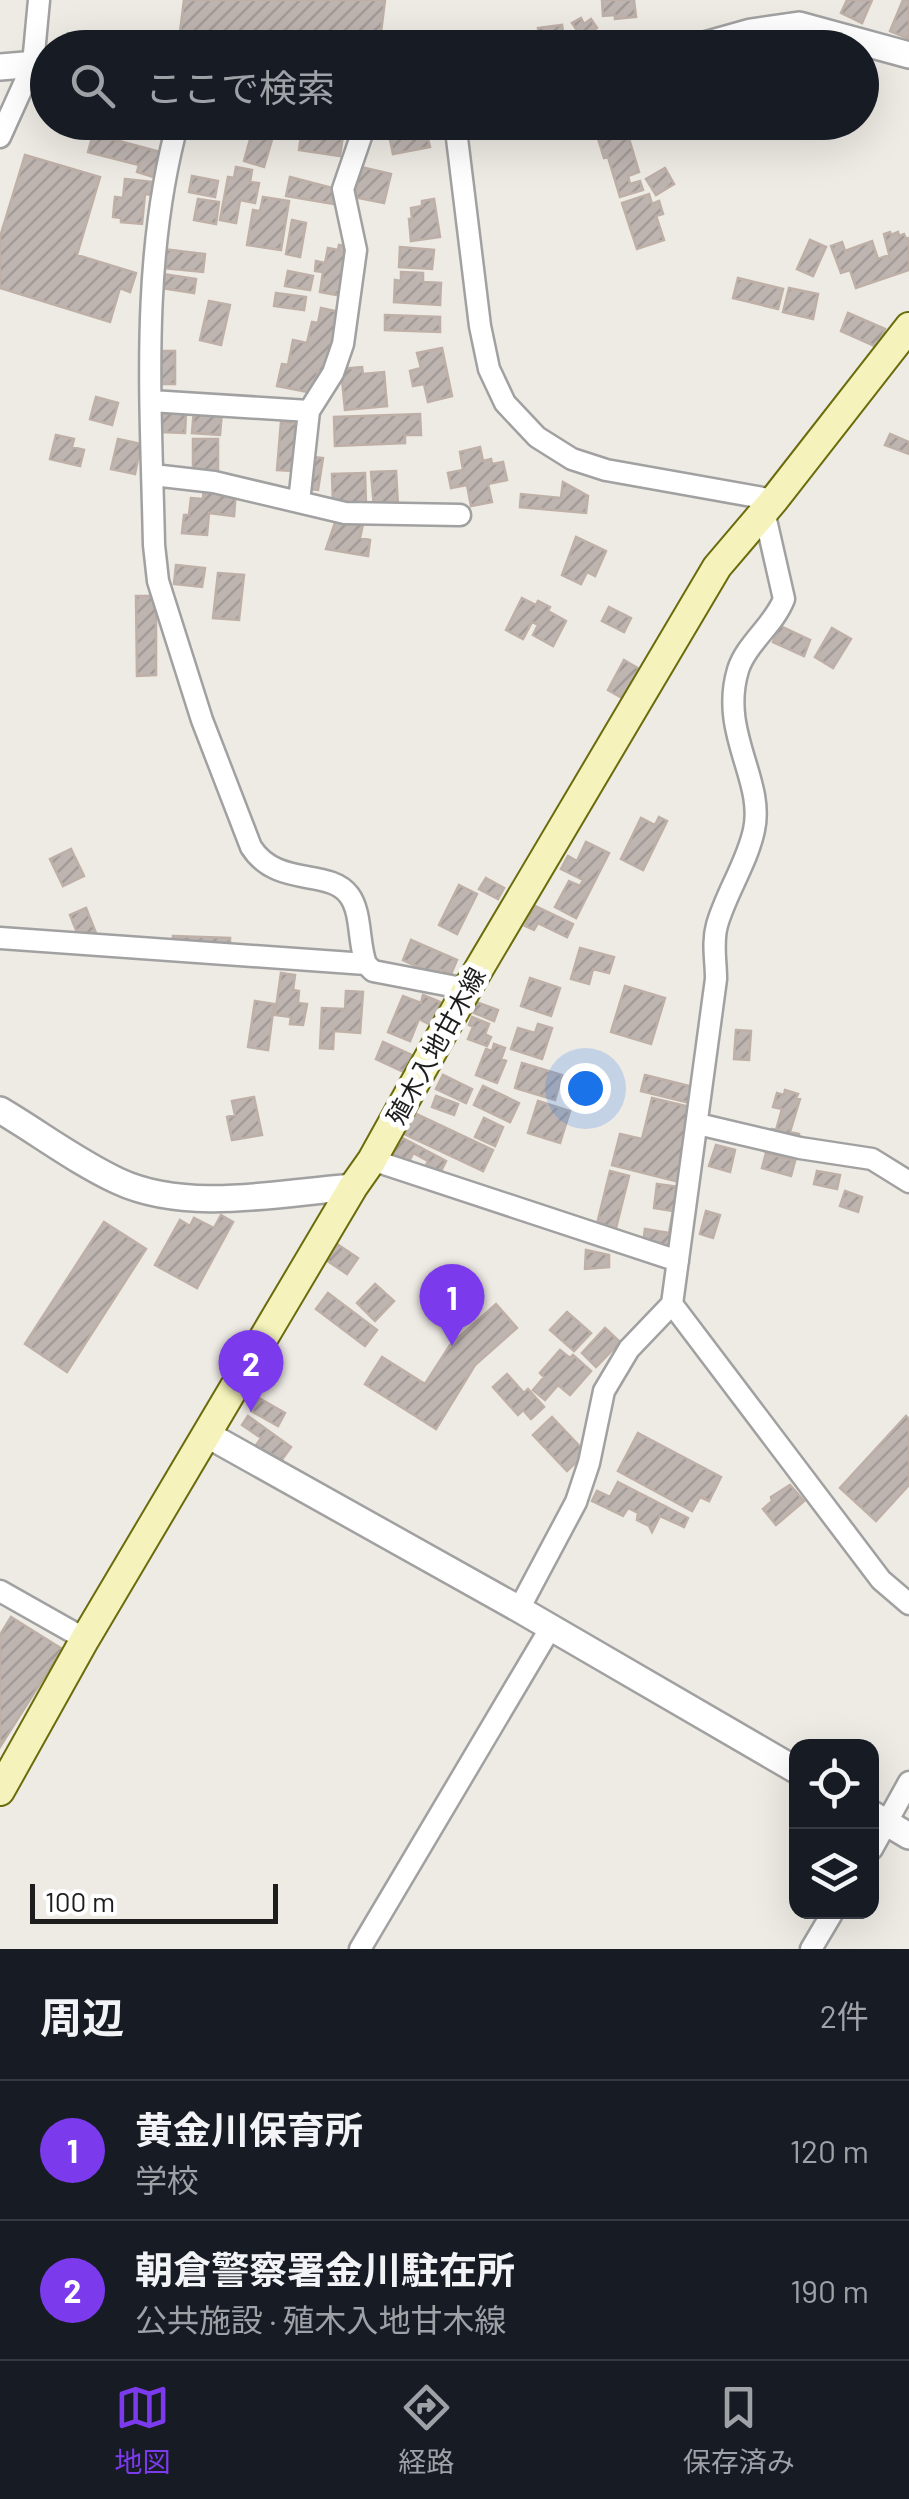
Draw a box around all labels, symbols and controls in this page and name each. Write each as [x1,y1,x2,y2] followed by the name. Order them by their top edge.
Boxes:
[30,30,879,140] search box
[65,58,120,113] icon: search
[145,64,335,110] text: ここで検索
[380,962,491,1129] street label: 殖木入地甘木線
[560,1063,611,1114] your location
[420,1264,484,1346] pin: 1
[218,1330,284,1412] pin: 2
[789,1739,879,1919] map controls
[789,1739,879,1829] button: locate
[789,1829,879,1919] button: layers
[30,1879,278,1924] scale bar
[45,1884,115,1918] text: 100 m
[40,1991,124,2041] text: 周辺
[820,1996,869,2034] text: 2件
[135,2106,363,2152] text: 黄金川保育所
[67,2131,78,2169] text: 1
[790,2131,869,2169] text: 120 m
[135,2160,199,2198] text: 学校
[135,2246,515,2292] text: 朝倉警察署金川駐在所
[64,2271,81,2309] text: 2
[790,2271,869,2309] text: 190 m
[135,2300,507,2338] text: 公共施設 · 殖木入地甘木線
[114,2380,170,2480] tab: 地図
[398,2380,455,2480] tab: 経路
[683,2380,795,2480] tab: 保存済み

